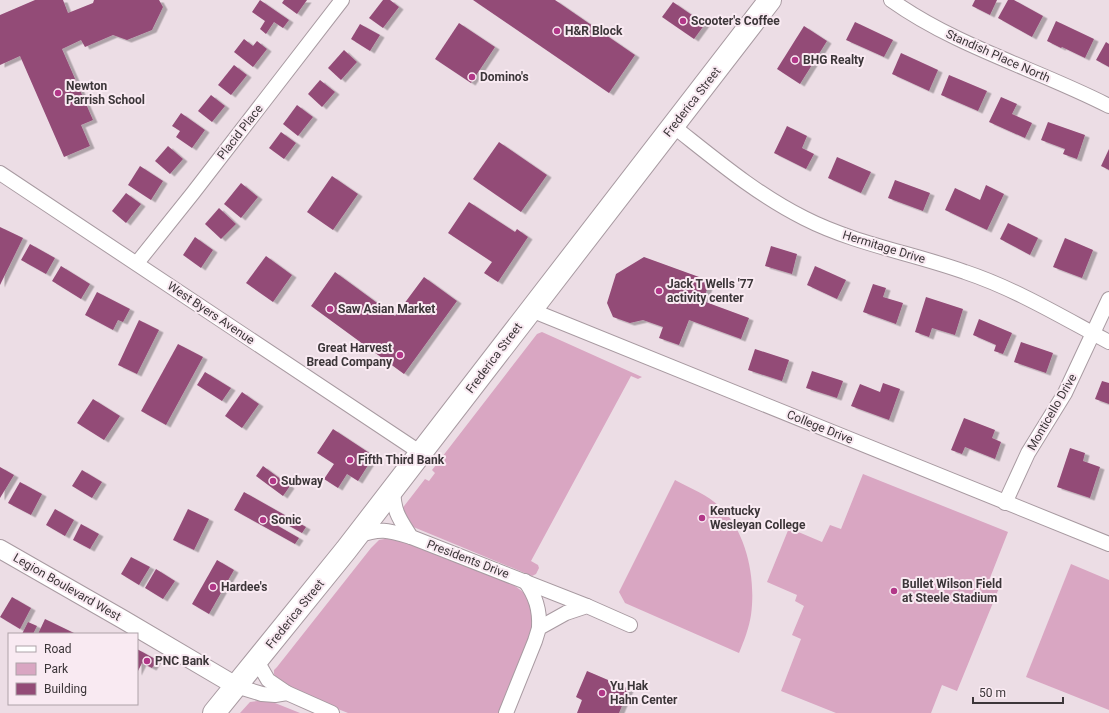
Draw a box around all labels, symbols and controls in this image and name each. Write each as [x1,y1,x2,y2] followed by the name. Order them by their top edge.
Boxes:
[691,14,780,28] place label: Scooter's Coffee
[678,16,688,26] marker: Scooter's Coffee
[565,24,623,38] place label: H&R Block
[552,26,562,36] marker: H&R Block
[944,27,1052,85] street label: Standish Place North
[803,53,865,67] place label: BHG Realty
[790,55,800,65] marker: BHG Realty
[661,64,724,140] street label: Frederica Street
[480,70,529,84] place label: Domino's
[467,72,477,82] marker: Domino's
[66,79,145,107] place label: Newton Parrish School
[53,88,63,98] marker: Newton Parrish School
[214,102,266,162] street label: Placid Place
[841,228,927,266] street label: Hermitage Drive
[667,277,754,305] place label: Jack T Wells '77 activity center
[165,279,257,347] street label: West Byers Avenue
[654,286,664,296] marker: Jack T Wells '77 activity center
[338,302,435,316] place label: Saw Asian Market
[325,304,335,314] marker: Saw Asian Market
[463,320,525,396] street label: Frederica Street
[306,341,393,369] place label: Great Harvest Bread Company
[395,350,405,360] marker: Great Harvest Bread Company
[1024,371,1080,453] street label: Monticello Drive
[785,407,855,447] street label: College Drive
[358,453,445,467] place label: Fifth Third Bank
[345,455,355,465] marker: Fifth Third Bank
[281,474,324,488] place label: Subway
[268,476,278,486] marker: Subway
[710,504,806,532] place label: Kentucky Wesleyan College
[271,513,301,527] place label: Sonic
[697,513,707,523] marker: Kentucky Wesleyan College
[258,515,268,525] marker: Sonic
[425,537,511,581] street label: Presidents Drive
[11,550,123,624] street label: Legion Boulevard West
[263,577,327,651] street label: Frederica Street
[902,577,1002,605] place label: Bullet Wilson Field at Steele Stadium
[221,580,267,594] place label: Hardee's
[208,582,218,592] marker: Hardee's
[889,586,899,596] marker: Bullet Wilson Field at Steele Stadium
[8,633,138,705] legend
[44,642,72,656] text: Road
[155,654,210,668] place label: PNC Bank
[142,656,152,666] marker: PNC Bank
[44,662,69,676] text: Park
[610,679,678,707] place label: Yu Hak Hahn Center
[973,679,1063,705] scale bar
[44,682,87,696] text: Building
[979,686,1006,700] text: 50 m
[597,688,607,698] marker: Yu Hak Hahn Center

